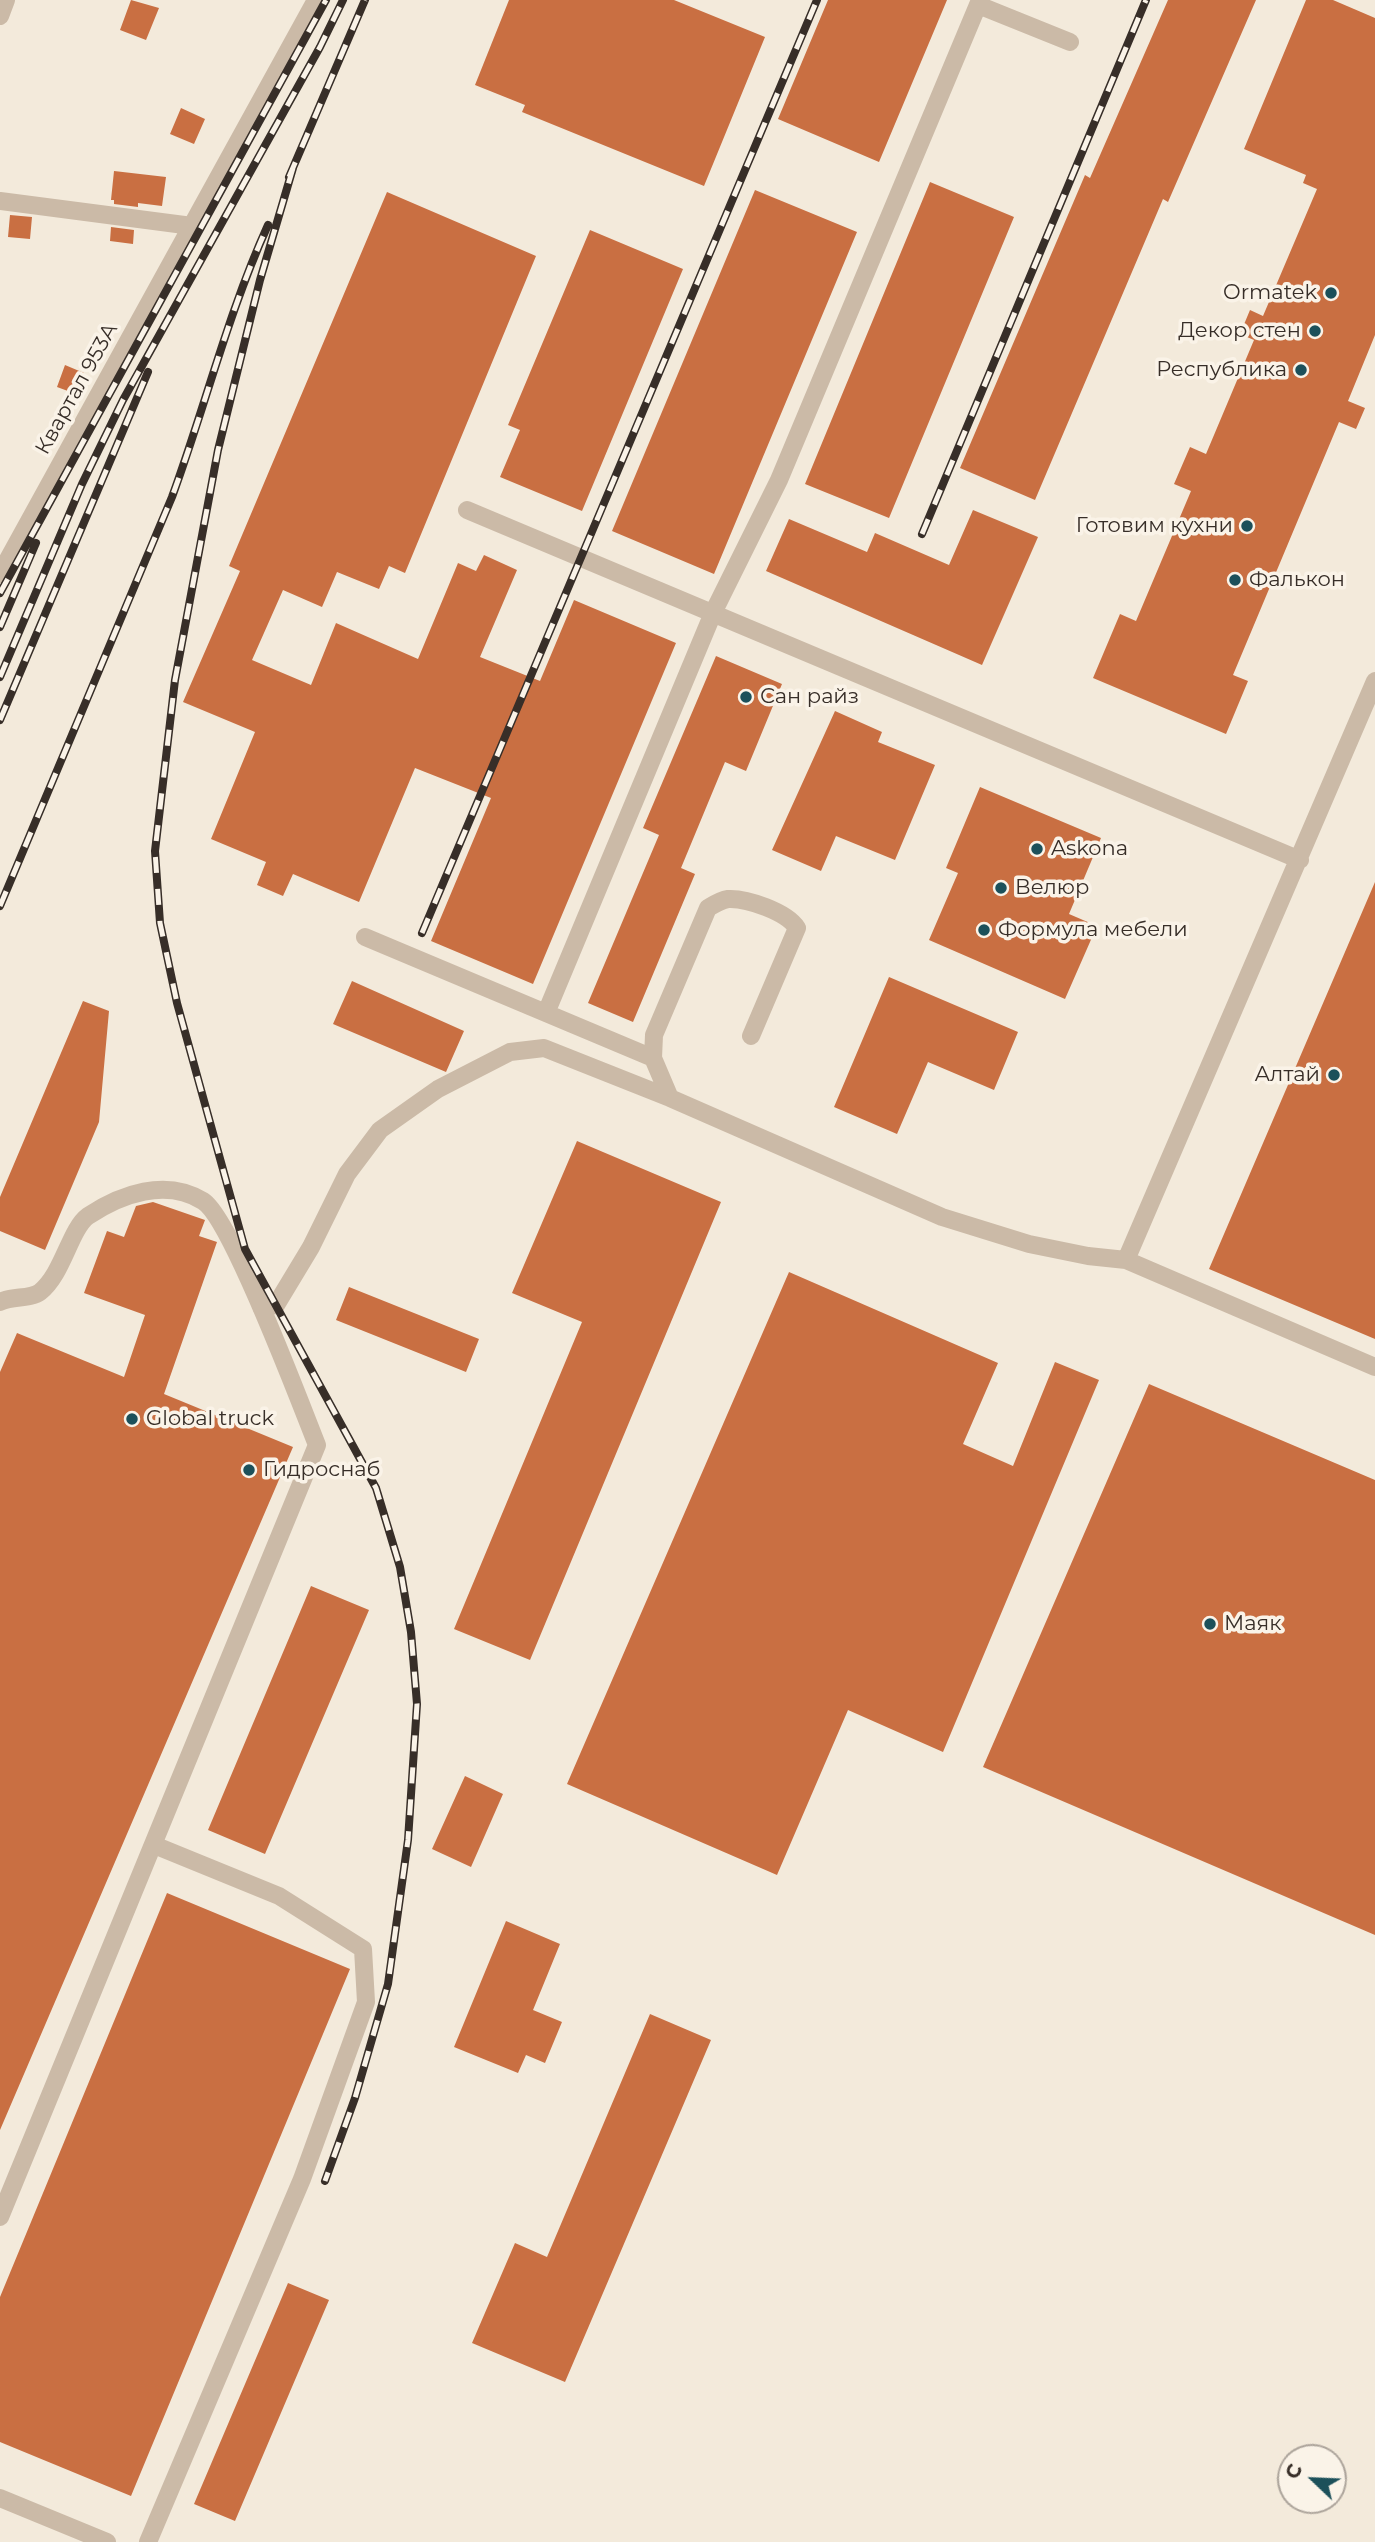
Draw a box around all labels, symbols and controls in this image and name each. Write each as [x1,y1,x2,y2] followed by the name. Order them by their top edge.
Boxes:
[1223,280,1317,306] place label: Ormatek
[1323,285,1339,301] marker: Ormatek
[1178,318,1301,344] place label: Декор стен
[30,319,124,459] street label: Квартал 953А
[1307,323,1323,339] marker: Декор стен
[1156,357,1287,383] place label: Республика
[1293,362,1309,378] marker: Республика
[1076,513,1233,539] place label: Готовим кухни
[1239,518,1255,534] marker: Готовим кухни
[1249,567,1345,593] place label: Фалькон
[1227,572,1243,588] marker: Фалькон
[760,684,859,710] place label: Сан райз
[738,689,754,705] marker: Сан райз
[1051,836,1128,862] place label: Askona
[1029,841,1045,857] marker: Askona
[1015,875,1089,901] place label: Велюр
[993,880,1009,896] marker: Велюр
[998,917,1188,943] place label: Формула мебели
[976,922,992,938] marker: Формула мебели
[1254,1062,1320,1088] place label: Алтай
[1326,1067,1342,1083] marker: Алтай
[146,1406,274,1432] place label: Global truck
[124,1411,140,1427] marker: Global truck
[263,1457,380,1483] place label: Гидроснаб
[241,1462,257,1478] marker: Гидроснаб
[1224,1611,1281,1637] place label: Маяк
[1202,1616,1218,1632] marker: Маяк
[1277,2444,1347,2514] north arrow
[1281,2461,1307,2482] text: С

